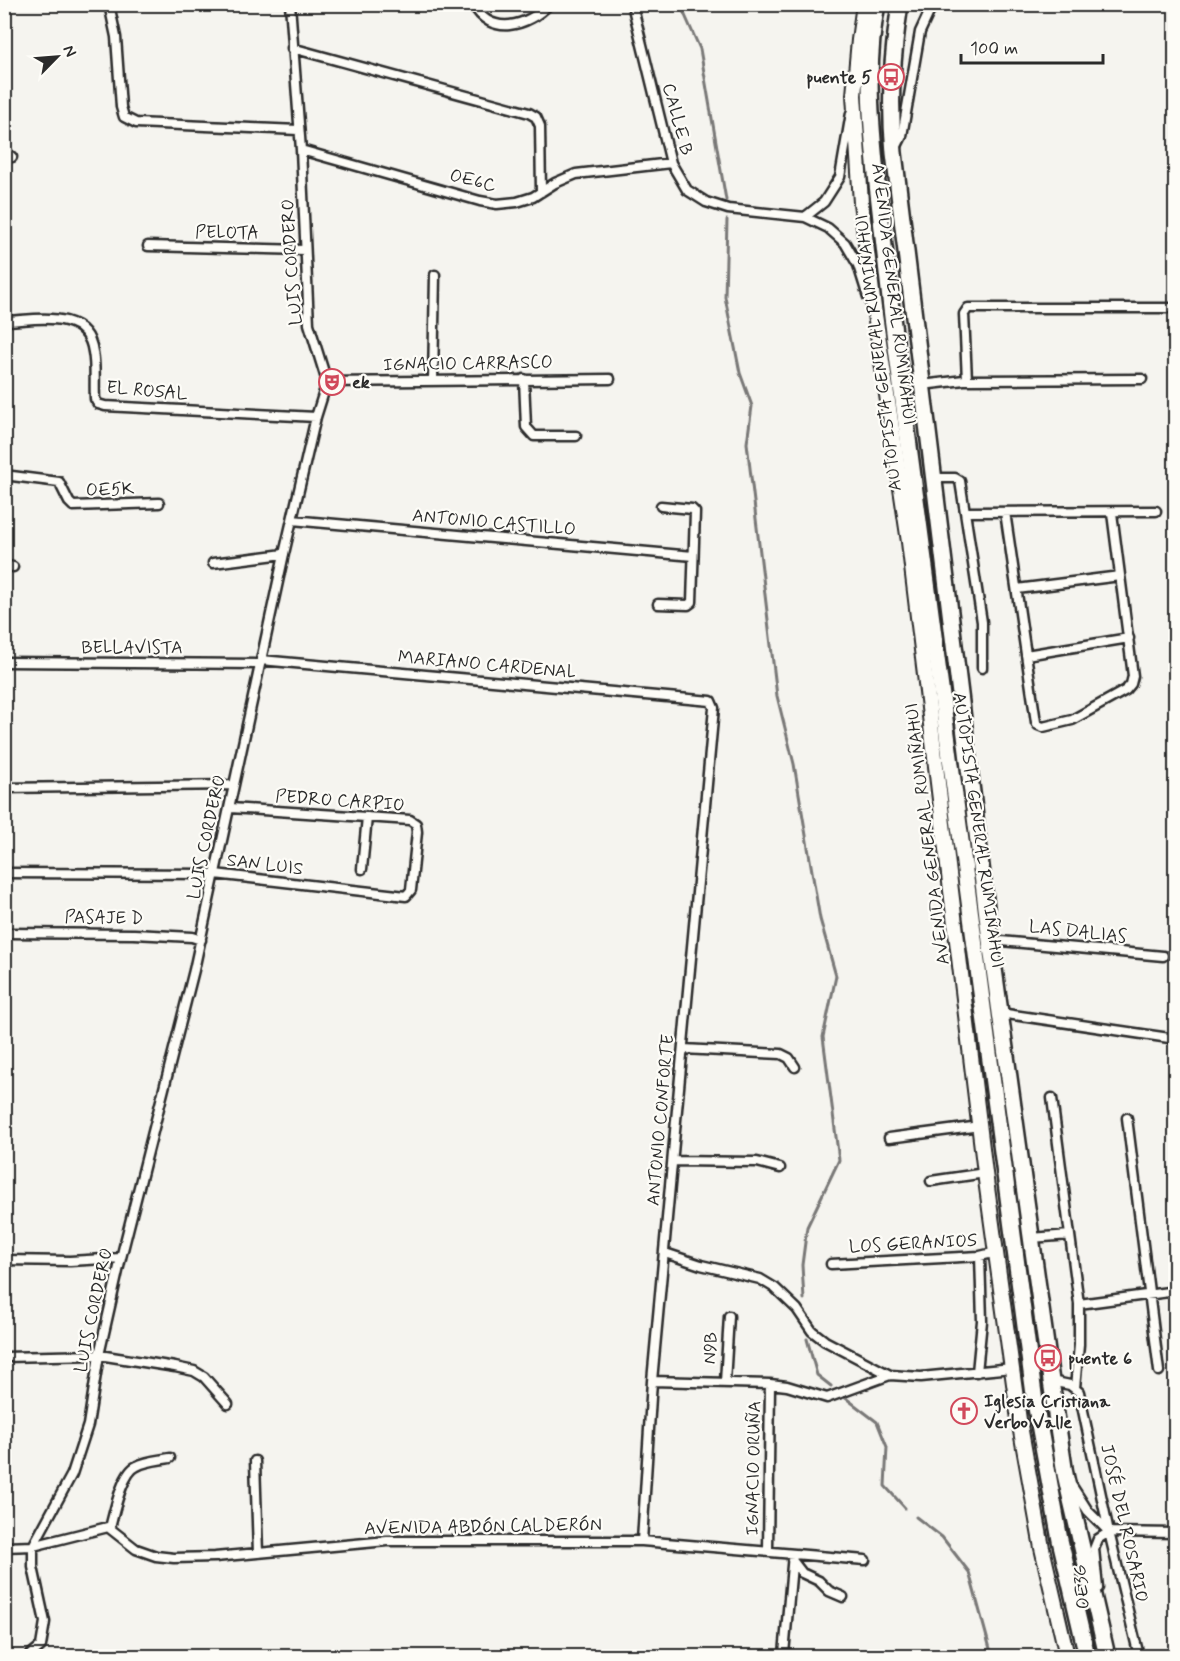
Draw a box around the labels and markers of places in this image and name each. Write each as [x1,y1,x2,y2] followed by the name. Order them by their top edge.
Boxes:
[876,62,906,92] bus stop icon: puente 5
[806,66,872,90] place label: puente 5
[317,367,347,397] theatre icon: ek
[352,371,370,395] place label: ek
[1033,1343,1063,1373] bus stop icon: puente 6
[1068,1347,1132,1371] place label: puente 6
[984,1390,1111,1435] place label: Iglesia Cristiana Verbo Valle
[949,1396,979,1426] church icon: Iglesia Cristiana Verbo Valle

